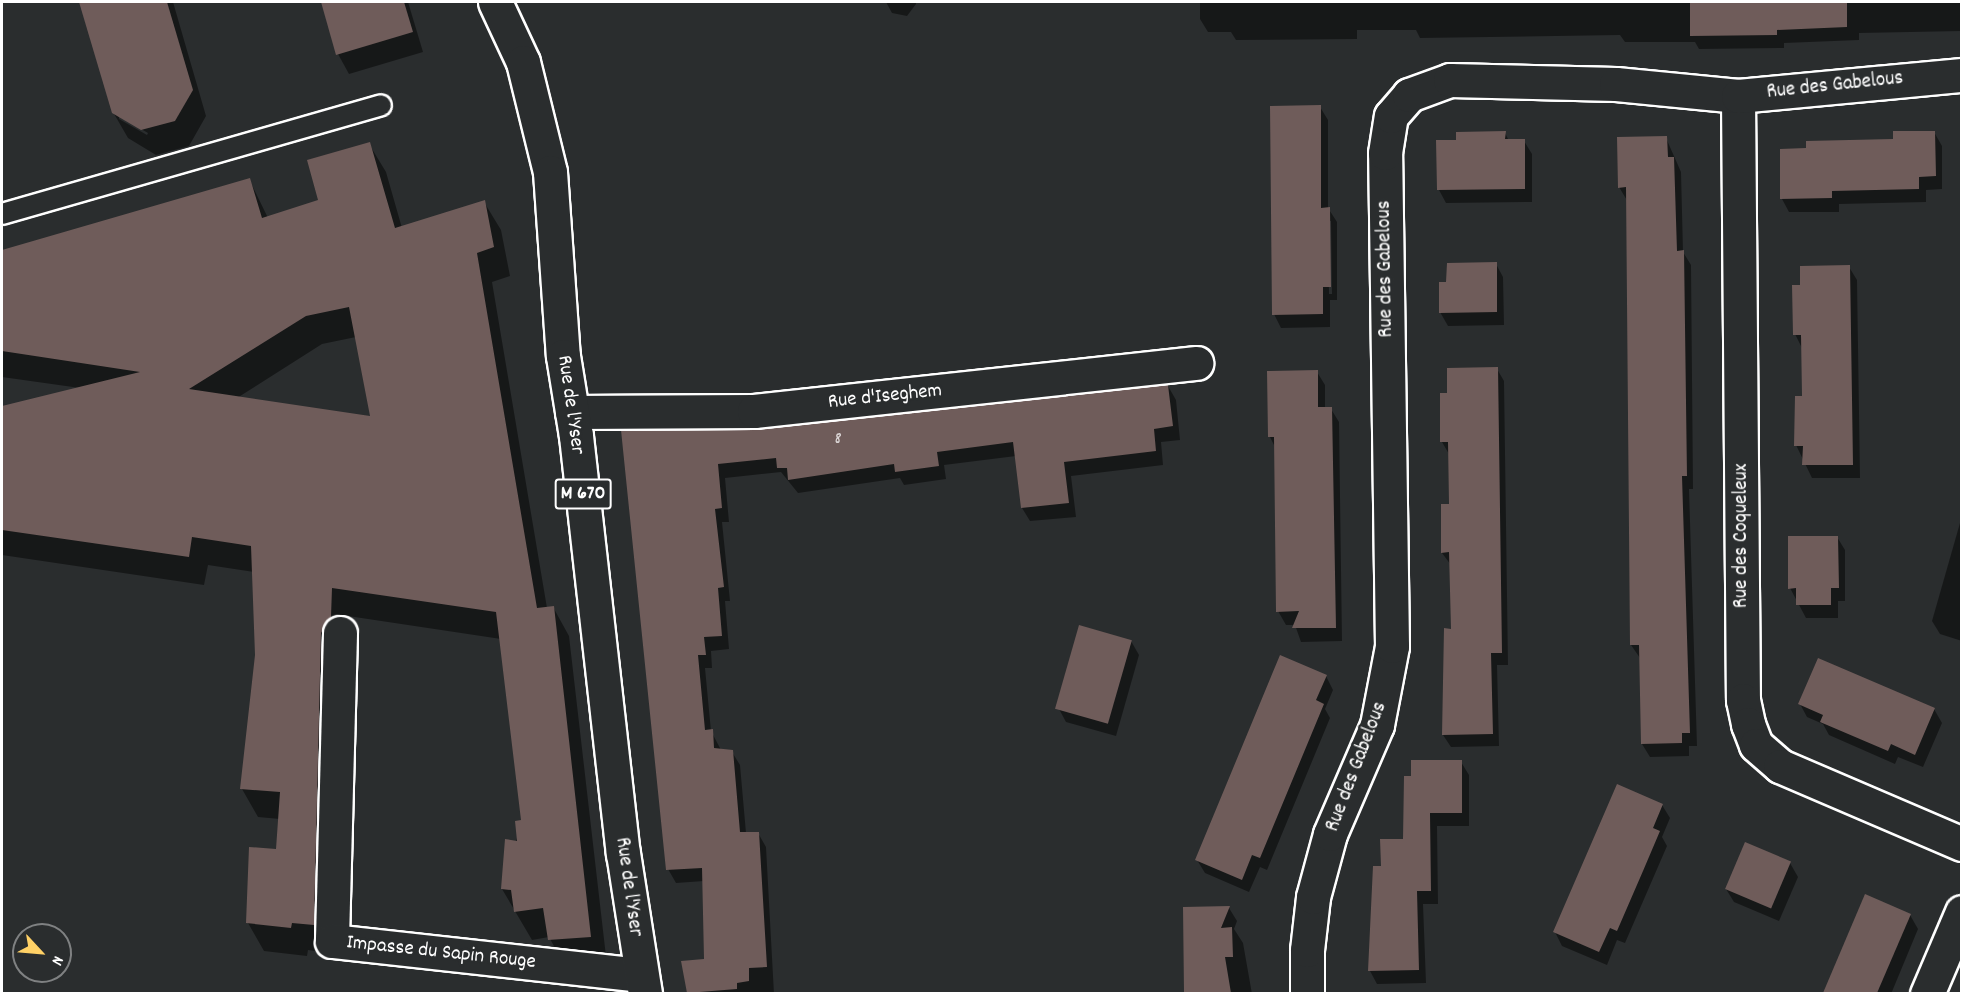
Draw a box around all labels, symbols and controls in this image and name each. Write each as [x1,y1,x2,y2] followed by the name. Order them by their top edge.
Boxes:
[1766,66,1904,106] street label: Rue des Gabelous
[1372,200,1400,338] street label: Rue des Gabelous
[551,354,589,456] street label: Rue de l'Yser
[827,378,943,416] street label: Rue d'Iseghem
[834,429,842,451] house number: 8
[1729,464,1755,608] street label: Rue des Coqueleux
[554,477,612,511] road number: M 670
[1321,698,1393,836] street label: Rue des Gabelous
[609,836,647,938] street label: Rue de l'Yser
[12,923,72,983] north arrow
[345,931,537,975] street label: Impasse du Sapin Rouge
[45,952,69,969] text: N

